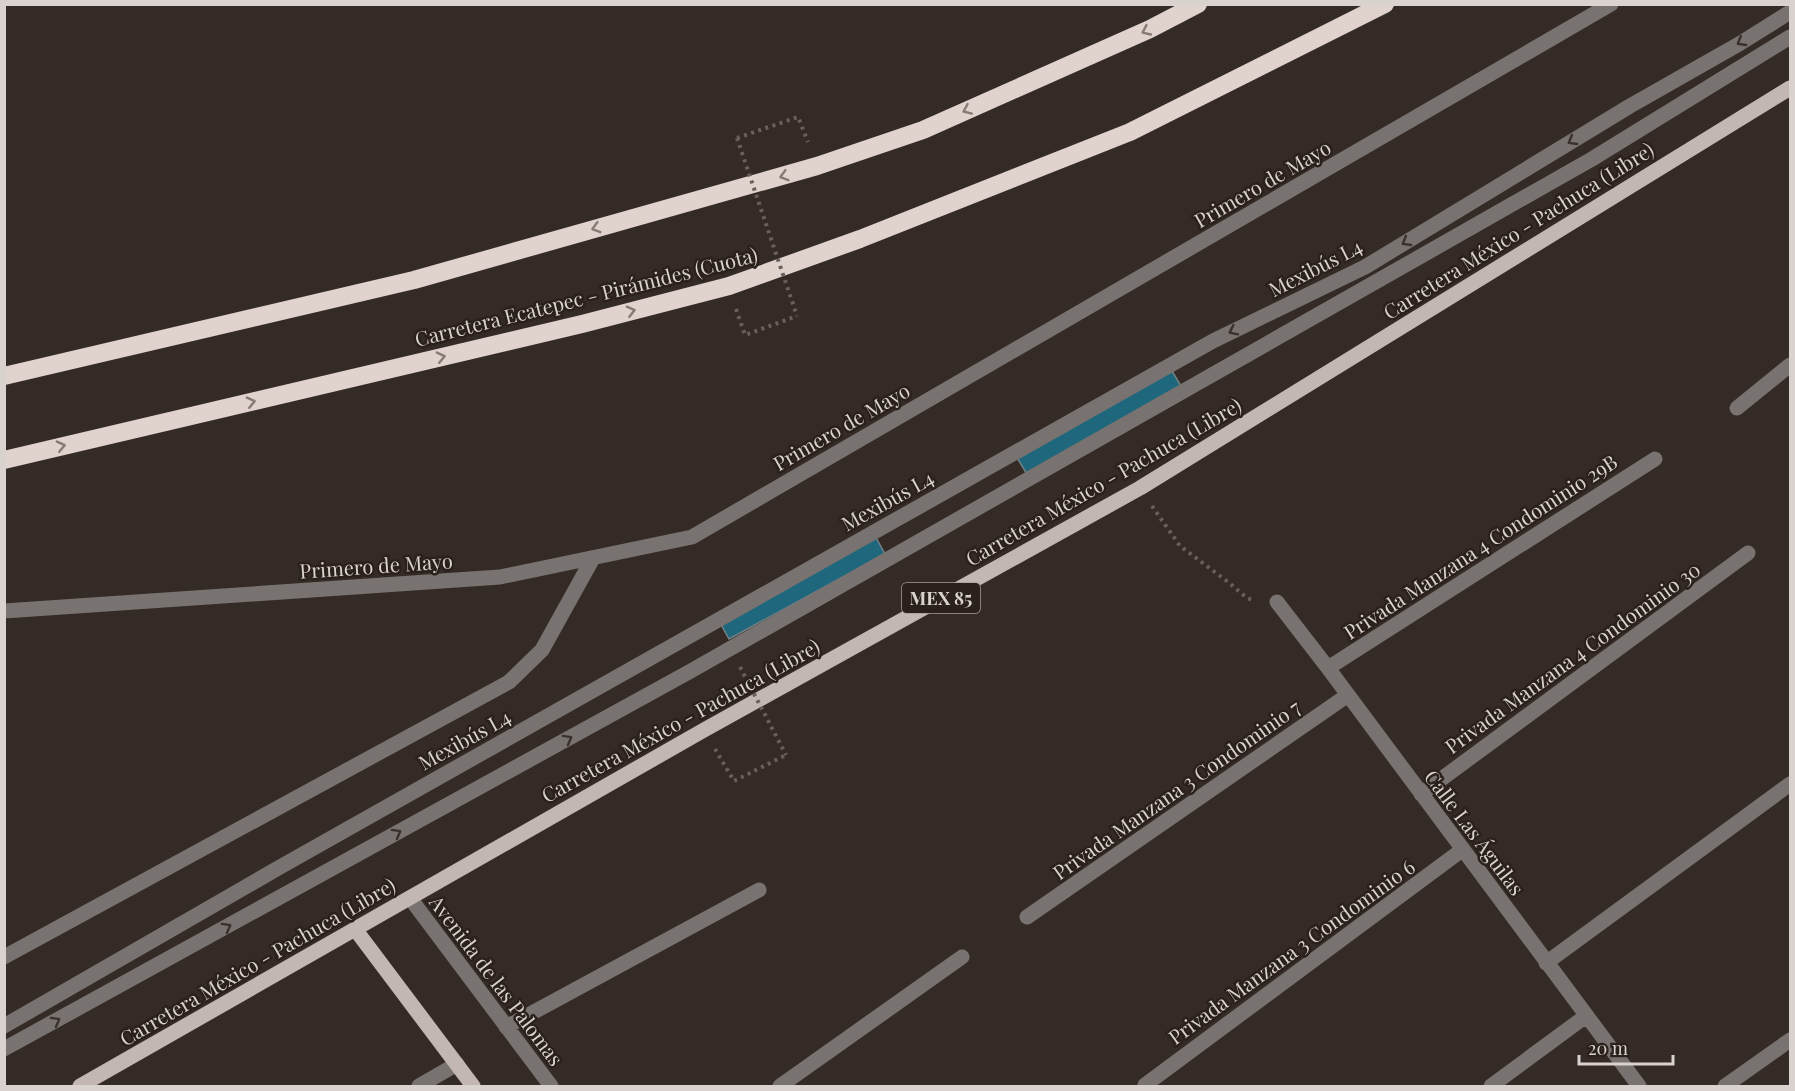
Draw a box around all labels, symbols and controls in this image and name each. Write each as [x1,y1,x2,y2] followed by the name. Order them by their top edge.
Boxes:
[1141,24,1152,36] one-way arrow
[1737,35,1747,47] one-way arrow
[963,103,974,115] one-way arrow
[1189,133,1335,233] street label: Primero de Mayo
[1568,133,1578,145] one-way arrow
[1378,135,1658,325] street label: Carretera México - Pachuca (Libre)
[779,169,790,181] one-way arrow
[591,221,601,234] one-way arrow
[1264,232,1366,302] street label: Mexibús L4
[1402,235,1412,247] one-way arrow
[412,240,760,352] street label: Carretera Ecatepec - Pirámides (Cuota)
[625,306,635,319] one-way arrow
[1228,324,1239,336] one-way arrow
[436,351,446,364] one-way arrow
[768,376,914,476] street label: Primero de Mayo
[960,391,1246,571] street label: Carretera México - Pachuca (Libre)
[246,396,256,409] one-way arrow
[56,441,66,454] one-way arrow
[1338,447,1622,645] street label: Privada Manzana 4 Condominio 29B
[836,464,938,536] street label: Mexibús L4
[298,546,454,584] street label: Primero de Mayo
[1439,555,1705,759] street label: Privada Manzana 4 Condominio 30
[902,583,980,613] road number: MEX 85
[536,632,824,808] street label: Carretera México - Pachuca (Libre)
[1047,693,1305,885] street label: Privada Manzana 3 Condominio 7
[413,703,515,775] street label: Mexibús L4
[562,735,573,746] one-way arrow
[1419,764,1531,900] street label: Calle Las Águilas
[391,829,402,840] one-way arrow
[1162,852,1420,1050] street label: Privada Manzana 3 Condominio 6
[114,871,400,1051] street label: Carretera México - Pachuca (Libre)
[423,888,570,1071] street label: Avenida de las Palomas
[220,923,231,934] one-way arrow
[50,1017,60,1028] one-way arrow
[1579,1028,1674,1066] scale bar
[1588,1036,1628,1060] text: 20 m

